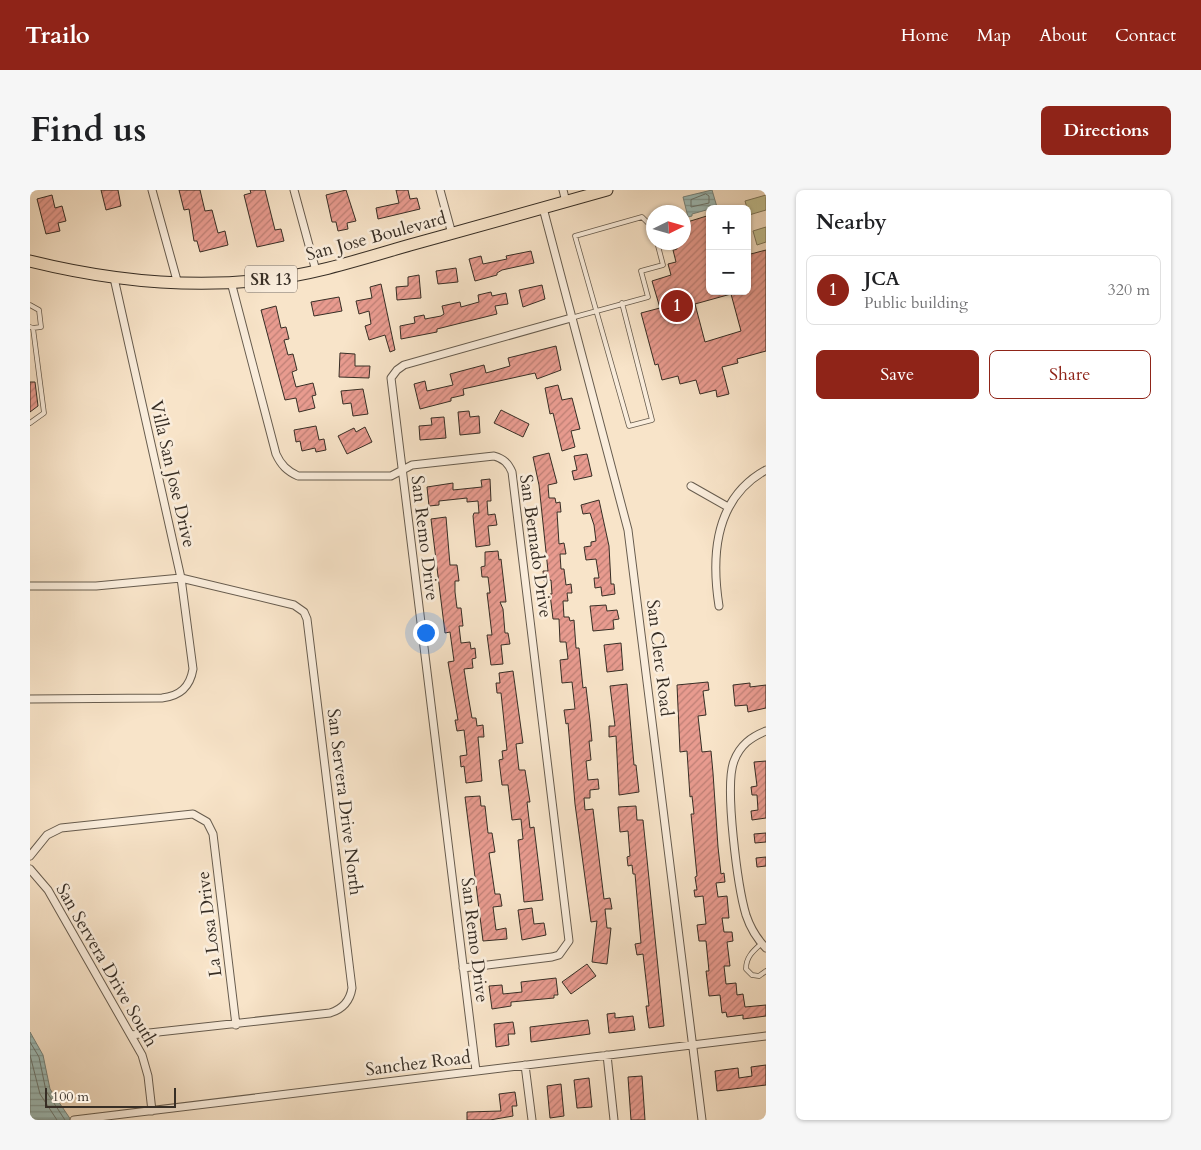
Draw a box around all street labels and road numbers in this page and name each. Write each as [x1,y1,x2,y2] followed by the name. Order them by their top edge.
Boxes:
[303,206,449,267] street label: San Jose Boulevard
[245,266,297,292] road number: SR 13
[143,398,202,550] street label: Villa San Jose Drive
[513,473,558,619] street label: San Bernado Drive
[404,474,445,602] street label: San Remo Drive
[640,598,679,718] street label: San Clerc Road
[321,707,368,897] street label: San Servera Drive North
[191,870,228,978] street label: La Losa Drive
[454,876,495,1004] street label: San Remo Drive
[50,879,164,1052] street label: San Servera Drive South
[364,1045,472,1082] street label: Sanchez Road

